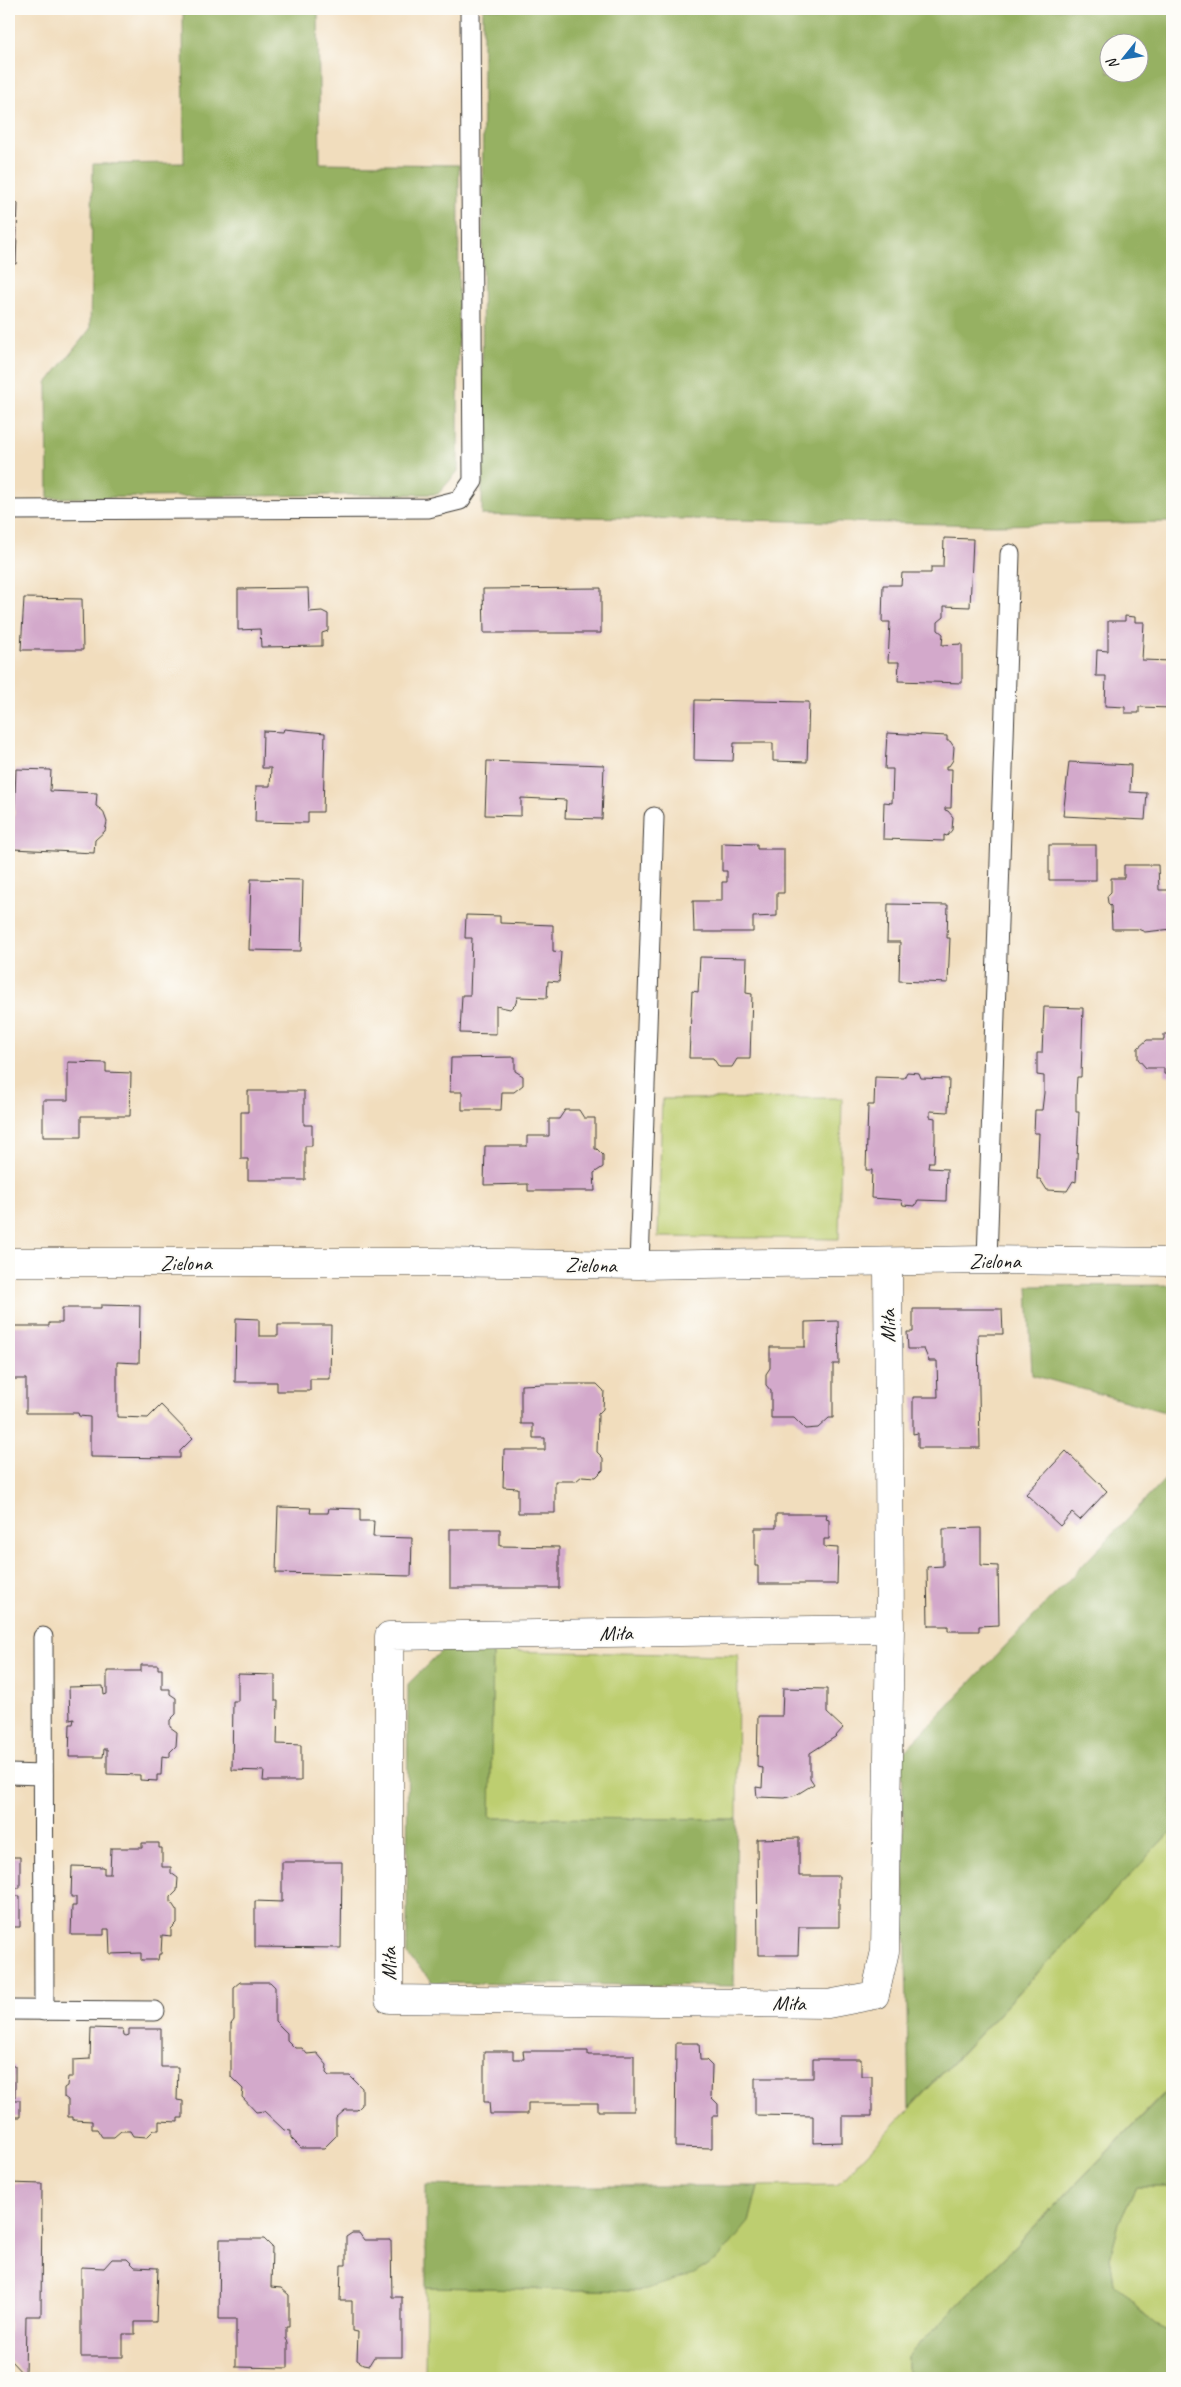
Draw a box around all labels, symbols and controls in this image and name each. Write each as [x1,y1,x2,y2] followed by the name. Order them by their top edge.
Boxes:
[1098,32,1148,82] north arrow
[1102,54,1123,72] text: N
[969,1248,1022,1274] street label: Zielona
[160,1250,213,1276] street label: Zielona
[565,1252,619,1278] street label: Zielona
[875,1308,901,1343] street label: Miła
[599,1620,635,1646] street label: Miła
[376,1946,402,1981] street label: Miła
[772,1990,808,2016] street label: Miła

